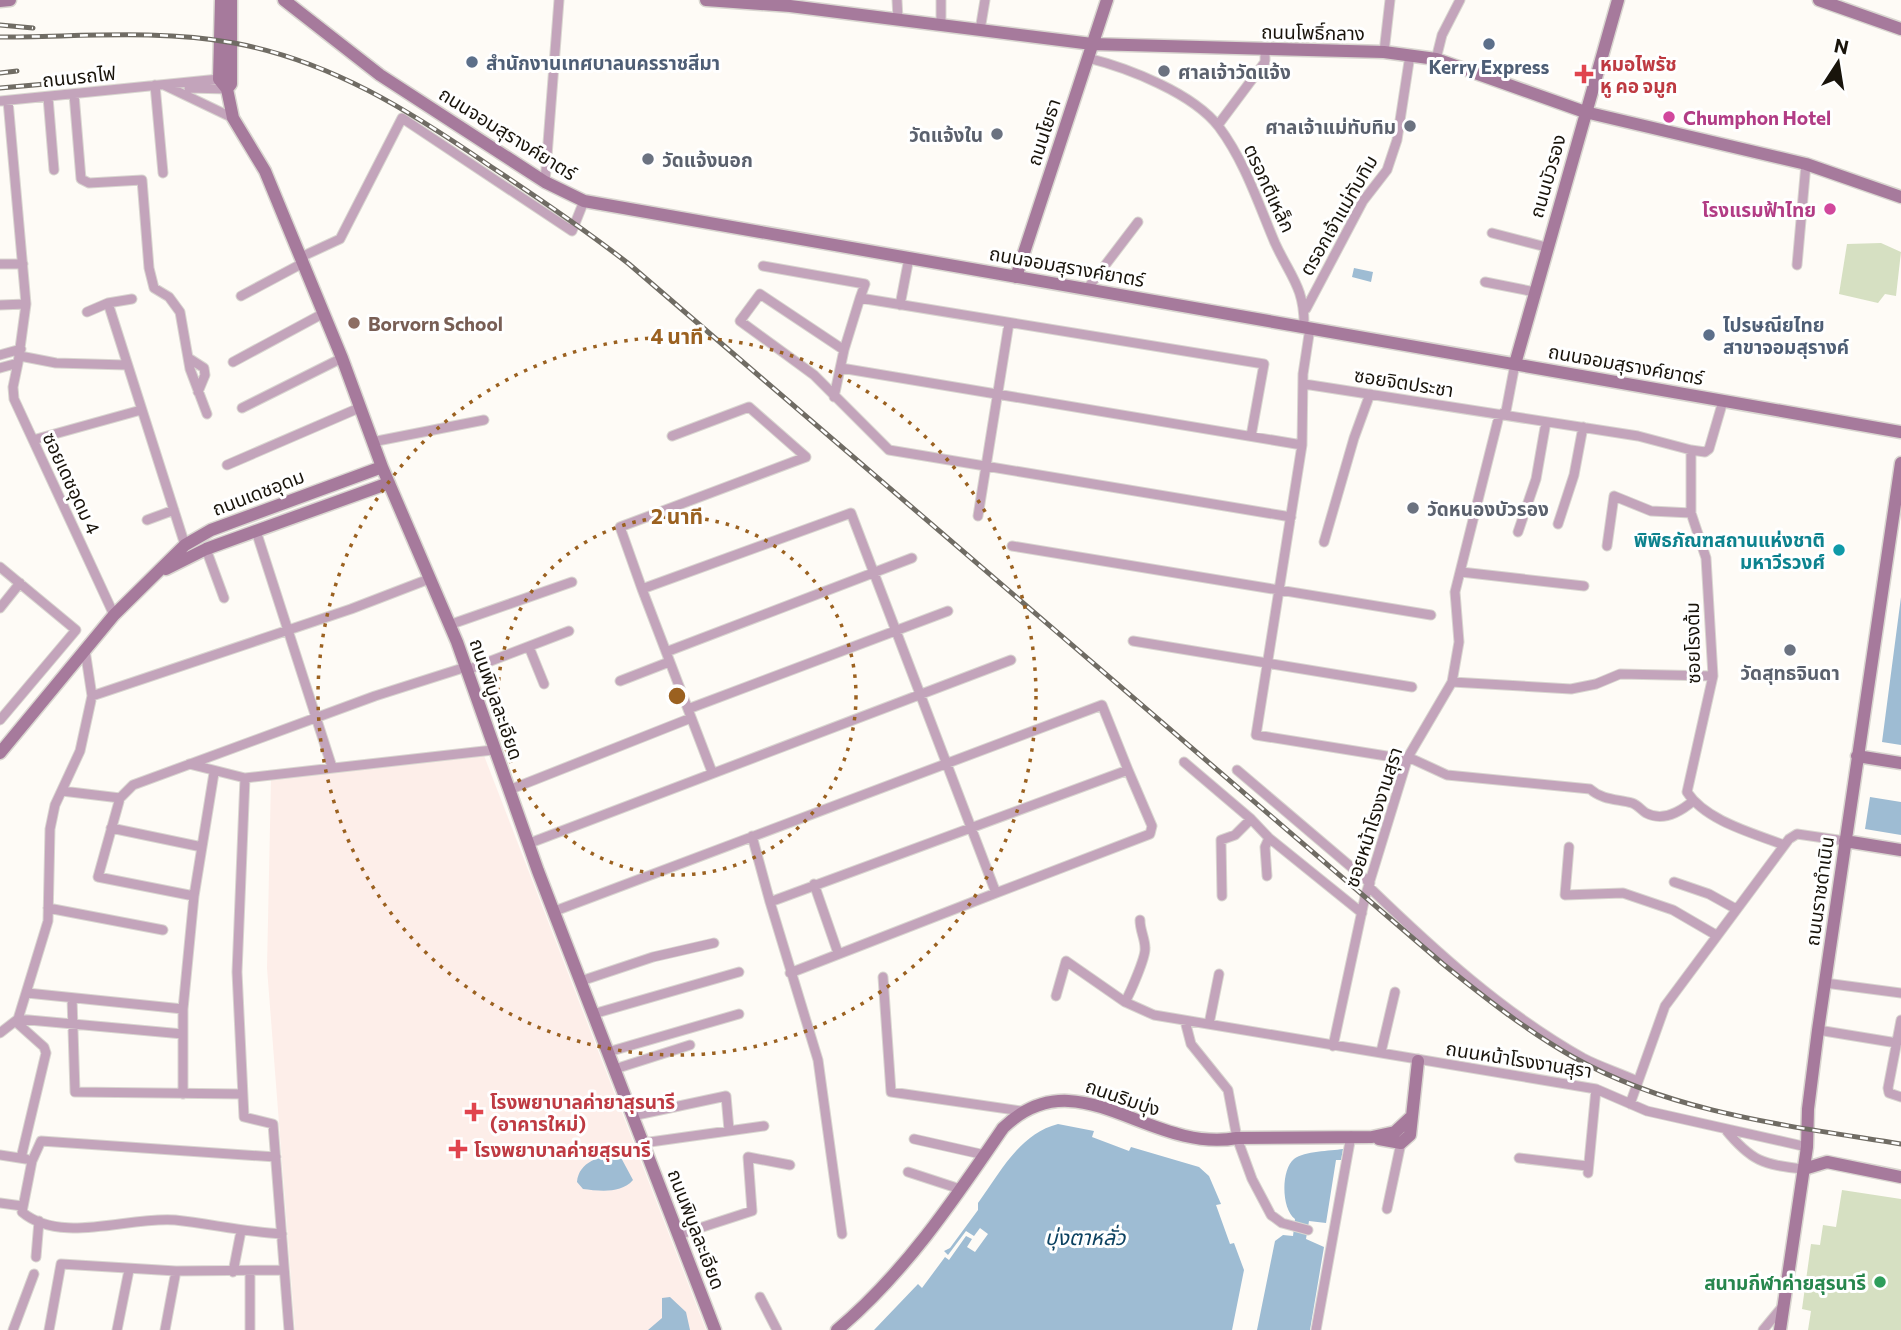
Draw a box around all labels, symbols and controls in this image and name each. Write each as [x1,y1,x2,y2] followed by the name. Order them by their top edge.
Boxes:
[1261,20,1365,44] street label: ถนนโพธิ์กลาง
[1803,28,1873,98] north arrow
[1832,33,1851,59] text: N
[1481,36,1497,52] marker: Kerry Express
[486,51,720,74] place label: สำนักงานเทศบาลนครราชสีมา
[1600,52,1677,98] place label: หมอไพรัช หู คอ จมูก
[464,54,480,70] marker: สำนักงานเทศบาลนครราชสีมา
[1429,55,1550,78] place label: Kerry Express
[1178,60,1291,83] place label: ศาลเจ้าวัดแจ้ง
[41,61,117,91] street label: ถนนรถไฟ
[1156,63,1172,79] marker: ศาลเจ้าวัดแจ้ง
[1574,64,1594,84] marker: หมอไพรัช หู คอ จมูก
[435,82,582,186] street label: ถนนจอมสุรางค์ยาตร์
[1021,95,1065,169] street label: ถนนโยธา
[1683,106,1831,129] place label: Chumphon Hotel
[1661,109,1677,125] marker: Chumphon Hotel
[1265,115,1396,138] place label: ศาลเจ้าแม่ทับทิม
[1402,118,1418,134] marker: ศาลเจ้าแม่ทับทิม
[909,123,983,146] place label: วัดแจ้งใน
[989,126,1005,142] marker: วัดแจ้งใน
[1524,132,1570,220] street label: ถนนบัวรอง
[1240,140,1300,236] street label: ตรอกตีเหล็ก
[662,148,753,171] place label: วัดแจ้งนอก
[640,151,656,167] marker: วัดแจ้งนอก
[1294,151,1382,279] street label: ตรอกเจ้าแม่ทับทิม
[1702,198,1816,221] place label: โรงแรมฟ้าไทย
[1822,201,1838,217] marker: โรงแรมฟ้าไทย
[987,241,1147,292] street label: ถนนจอมสุรางค์ยาตร์
[368,312,503,335] place label: Borvorn School
[1723,313,1849,359] place label: ไปรษณียไทย สาขาจอมสุรางค์
[346,315,362,331] marker: Borvorn School
[650,323,704,348] text: 4 นาที
[1701,327,1717,343] marker: ไปรษณียไทย สาขาจอมสุรางค์
[1546,339,1706,390] street label: ถนนจอมสุรางค์ยาตร์
[1353,363,1455,401] street label: ซอยจิตประชา
[38,428,106,538] street label: ซอยเดชอุดม 4
[209,464,308,521] street label: ถนนเดชอุดม
[1427,497,1549,520] place label: วัดหนองบัวรอง
[1405,500,1421,516] marker: วัดหนองบัวรอง
[651,503,703,528] text: 2 นาที
[1634,528,1825,573] place label: พิพิธภัณฑสถานแห่งชาติ มหาวีรวงศ์
[1831,542,1847,558] marker: พิพิธภัณฑสถานแห่งชาติ มหาวีรวงศ์
[1680,602,1704,684] street label: ซอยโรงต้ม
[464,635,529,763] street label: ถนนพิบูลละเอียด
[1782,642,1798,658] marker: วัดสุทธจินดา
[1740,661,1840,685] place label: วัดสุทธจินดา
[665,684,689,708] centre of rings
[1340,744,1407,890] street label: ซอยหน้าโรงงานสุรา
[1800,835,1838,947] street label: ถนนราชดำเนิน
[1444,1036,1594,1083] street label: ถนนหน้าโรงงานสุรา
[1082,1074,1163,1121] street label: ถนนริมบุ่ง
[490,1090,675,1135] place label: โรงพยาบาลค่ายาสุรนารี (อาคารใหม่)
[464,1102,484,1122] marker: โรงพยาบาลค่ายาสุรนารี (อาคารใหม่)
[474,1138,651,1162] place label: โรงพยาบาลค่ายสุรนารี
[448,1139,468,1159] marker: โรงพยาบาลค่ายสุรนารี
[662,1166,730,1293] street label: ถนนพิบูลละเอียด
[1045,1224,1126,1251] water label: บุ่งตาหลั่ว
[1704,1271,1866,1295] place label: สนามกีฬาค่ายสุรนารี
[1872,1274,1888,1290] marker: สนามกีฬาค่ายสุรนารี

